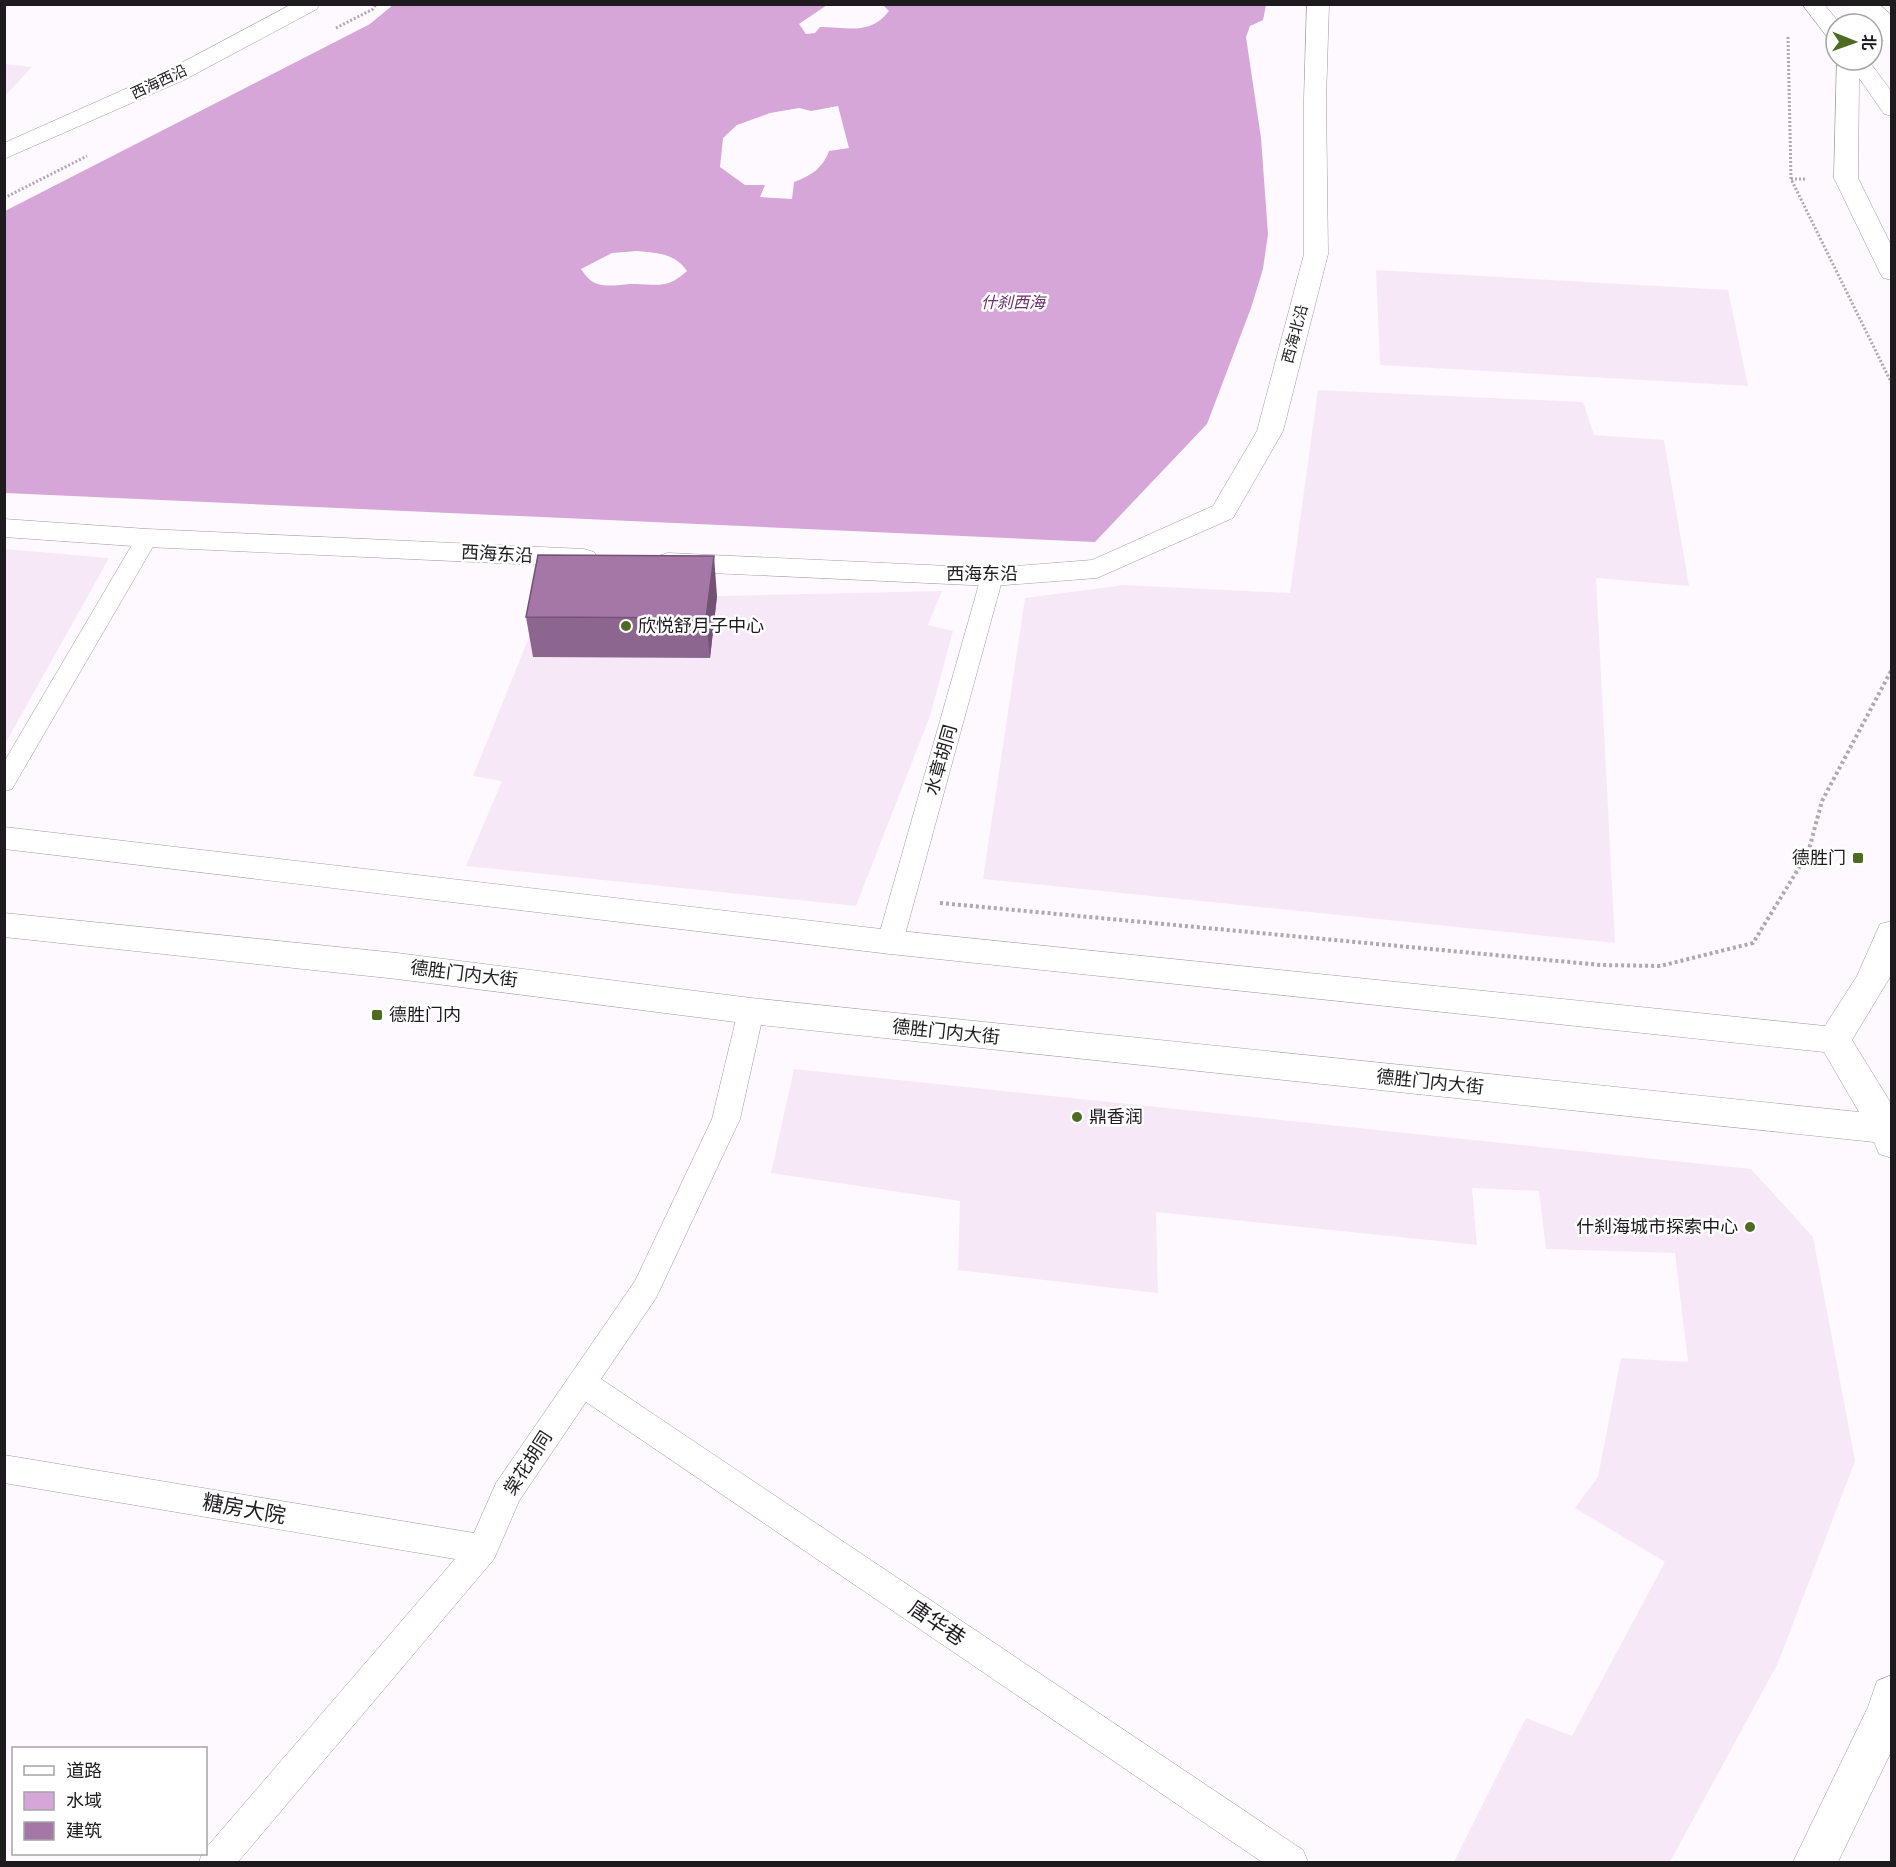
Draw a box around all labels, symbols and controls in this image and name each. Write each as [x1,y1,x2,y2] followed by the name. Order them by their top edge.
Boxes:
[1824,12,1884,72] north arrow
[1858,34,1879,50] text: 北
[128,60,190,104] street label: 西海西沿
[981,292,1047,313] water label: 什刹西海
[1278,302,1312,366] street label: 西海北沿
[460,540,534,568] street label: 西海东沿
[946,562,1018,586] street label: 西海东沿
[638,614,764,638] place label: 欣悦舒月子中心
[619,619,633,633] marker: 欣悦舒月子中心
[920,722,962,798] street label: 水章胡同
[1792,846,1846,870] place label: 德胜门
[1851,851,1865,865] marker: 德胜门
[409,956,519,992] street label: 德胜门内大街
[389,1003,461,1027] place label: 德胜门内
[370,1008,384,1022] marker: 德胜门内
[891,1014,1001,1050] street label: 德胜门内大街
[1375,1064,1485,1100] street label: 德胜门内大街
[1089,1105,1143,1129] place label: 鼎香润
[1070,1110,1084,1124] marker: 鼎香润
[1576,1215,1738,1239] place label: 什刹海城市探索中心
[1743,1220,1757,1234] marker: 什刹海城市探索中心
[498,1426,558,1500] street label: 棠花胡同
[200,1488,288,1530] street label: 糖房大院
[903,1594,971,1652] street label: 唐华巷
[12,1747,207,1855] legend
[66,1759,102,1783] text: 道路
[66,1789,102,1813] text: 水域
[66,1819,102,1843] text: 建筑

